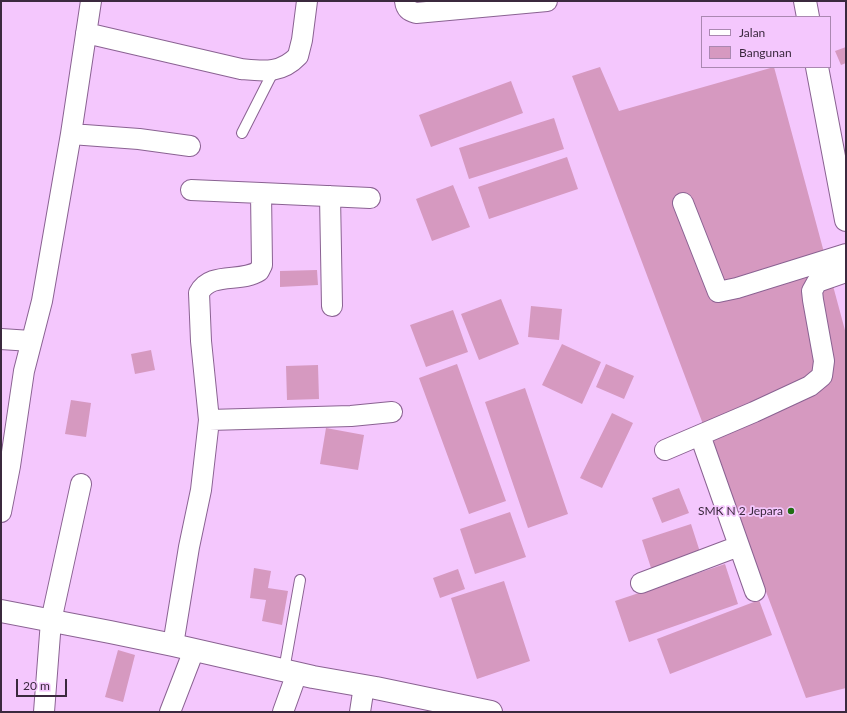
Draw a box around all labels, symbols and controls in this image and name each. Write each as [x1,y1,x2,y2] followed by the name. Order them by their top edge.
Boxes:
[701,16,831,68] legend
[739,25,765,40] text: Jalan
[739,45,792,60] text: Bangunan
[698,504,783,518] place label: SMK N 2 Jepara
[786,506,796,516] marker: SMK N 2 Jepara
[18,671,69,697] scale bar
[23,678,50,693] text: 20 m

